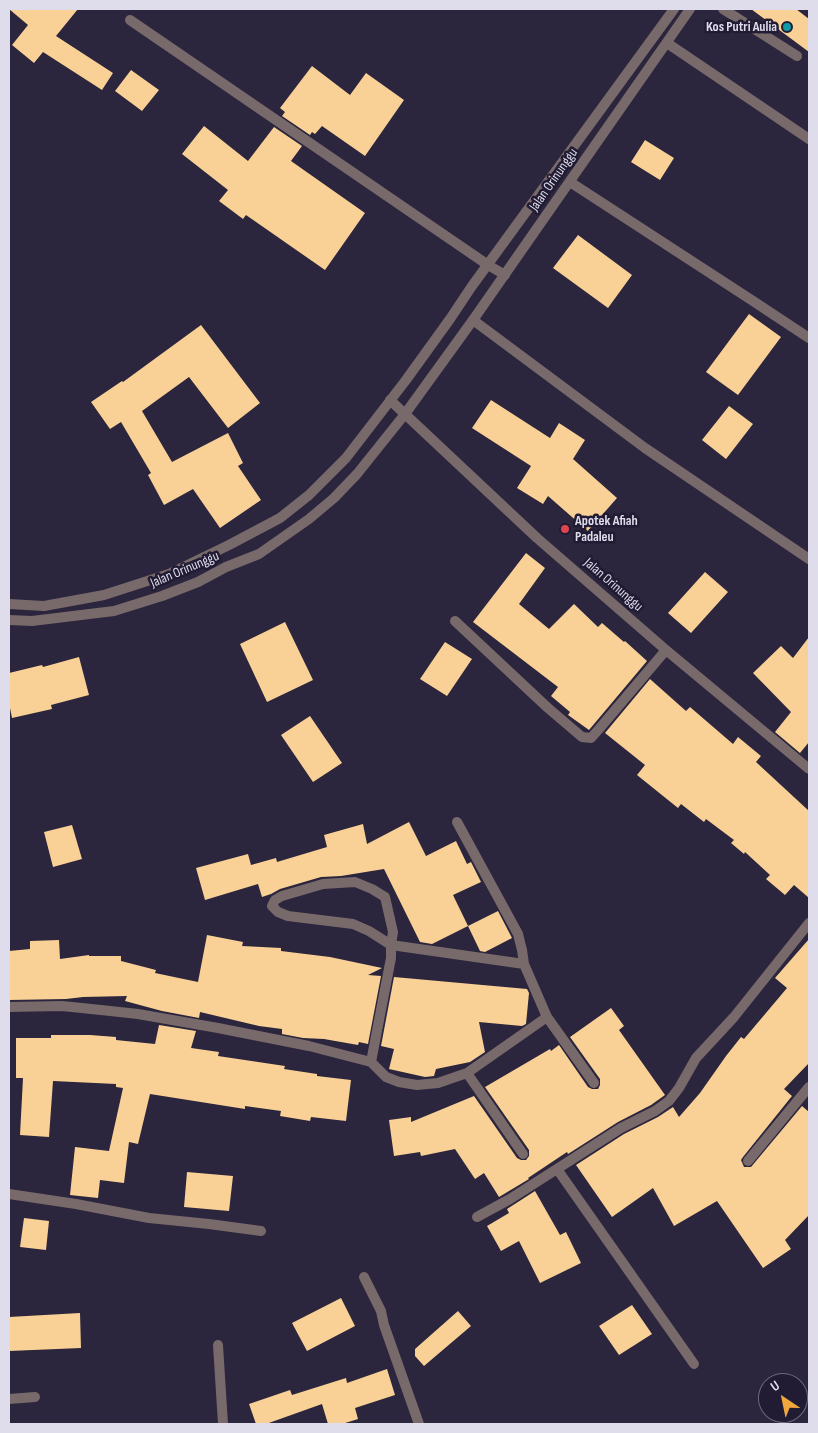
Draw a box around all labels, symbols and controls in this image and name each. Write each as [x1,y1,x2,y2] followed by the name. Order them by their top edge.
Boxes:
[706,19,777,35] place label: Kos Putri Aulia
[781,21,793,33] marker: Kos Putri Aulia
[526,145,582,215] street label: Jalan Orinunggu
[575,513,638,546] place label: Apotek Afiah Padaleu
[559,523,571,535] marker: Apotek Afiah Padaleu
[148,548,222,592] street label: Jalan Orinunggu
[580,555,646,615] street label: Jalan Orinunggu
[758,1373,808,1423] north arrow
[767,1377,783,1395] text: U

